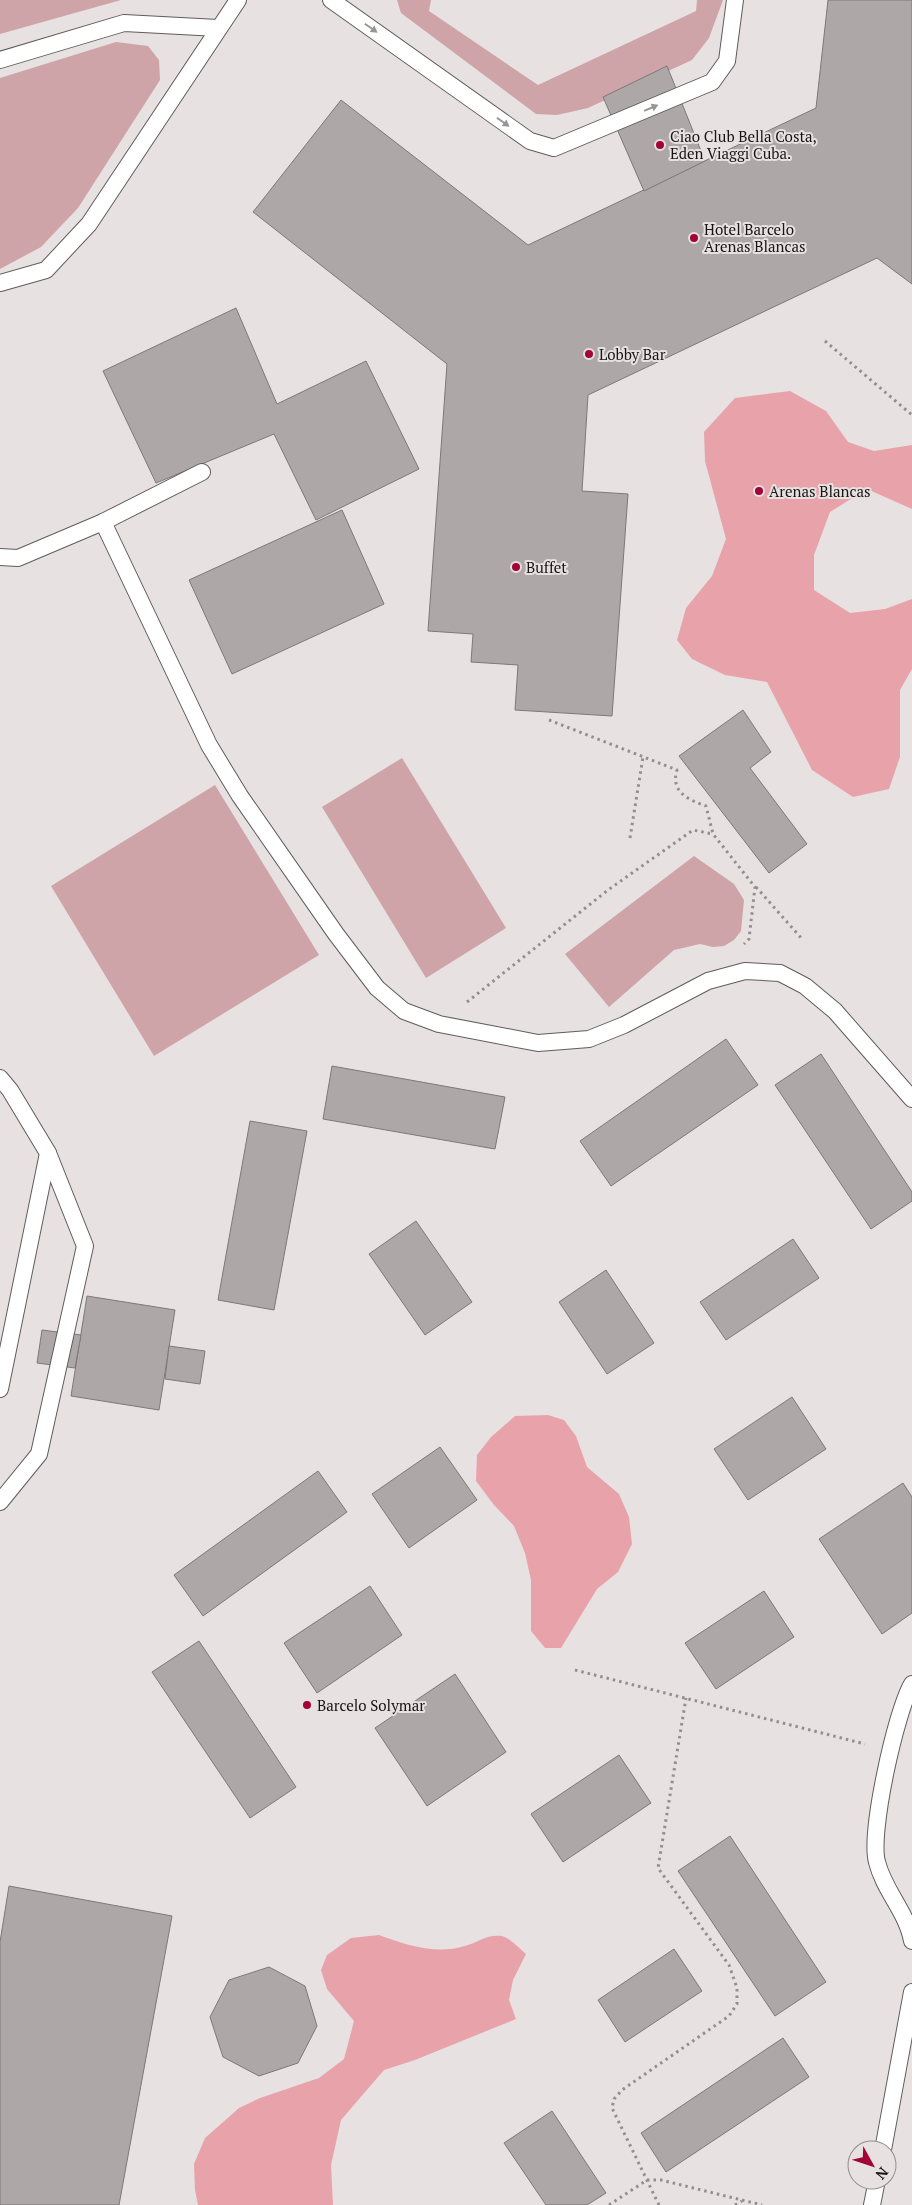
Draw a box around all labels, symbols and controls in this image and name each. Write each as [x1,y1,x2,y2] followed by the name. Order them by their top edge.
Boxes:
[364,23,378,33] one-way arrow
[644,103,658,111] one-way arrow
[496,117,510,127] one-way arrow
[670,126,817,163] place label: Ciao Club Bella Costa, Eden Viaggi Cuba.
[654,139,666,151] marker: Ciao Club Bella Costa, Eden Viaggi Cuba.
[704,219,805,256] place label: Hotel Barcelo Arenas Blancas
[688,232,700,244] marker: Hotel Barcelo Arenas Blancas
[599,344,666,364] place label: Lobby Bar
[583,348,595,360] marker: Lobby Bar
[769,481,870,501] place label: Arenas Blancas
[753,485,765,497] marker: Arenas Blancas
[526,557,567,577] place label: Buffet
[510,561,522,573] marker: Buffet
[317,1695,425,1715] place label: Barcelo Solymar
[301,1699,313,1711] marker: Barcelo Solymar
[847,2140,897,2190] north arrow
[871,2164,893,2184] text: N

